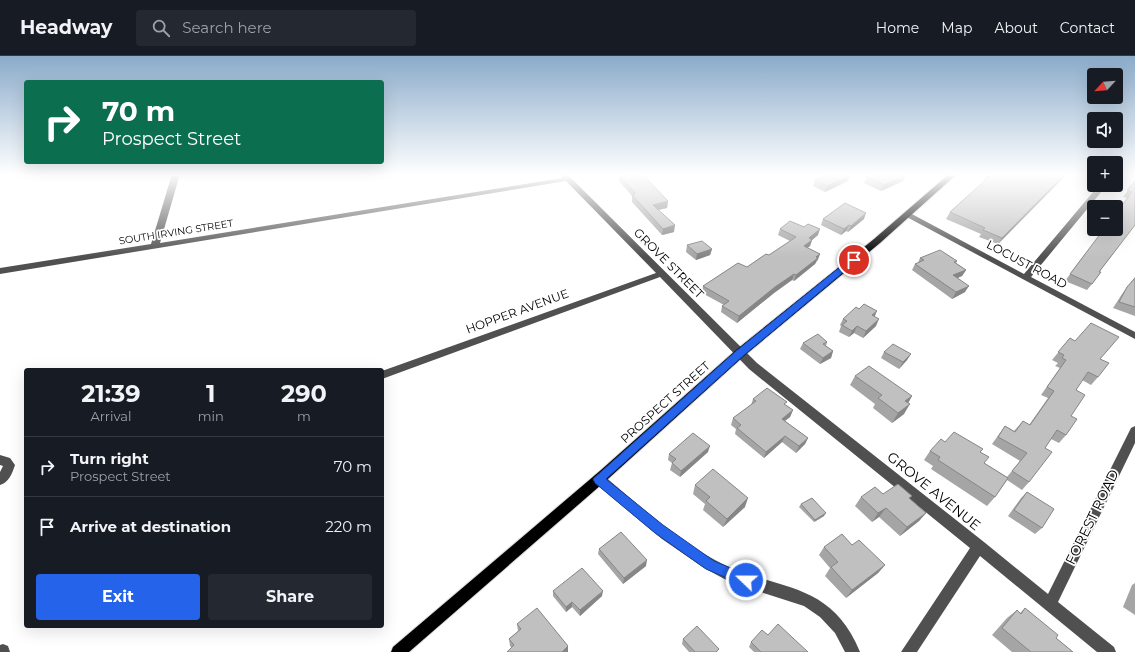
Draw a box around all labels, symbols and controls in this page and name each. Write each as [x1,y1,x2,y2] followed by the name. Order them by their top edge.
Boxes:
[136,10,416,46] search box
[20,16,112,39] text: Headway
[150,17,172,39] icon: search
[182,18,272,37] text: Search here
[876,19,919,37] text: Home
[941,19,972,37] text: Map
[994,19,1038,37] text: About
[1060,19,1115,37] text: Contact
[1087,68,1123,104] north arrow
[1087,68,1123,236] map controls
[102,94,175,128] text: 70 m
[36,96,88,148] icon: right
[1087,112,1123,148] button: sound
[102,128,241,150] text: Prospect Street
[1087,156,1123,192] button: +
[1087,200,1123,236] button: −
[118,217,234,247] street label: SOUTH IRVING STREET
[631,225,707,301] street label: GROVE STREET
[984,236,1070,292] street label: LOCUST ROAD
[837,243,871,277] pin
[843,249,865,271] icon: arrive
[464,285,570,337] street label: HOPPER AVENUE
[617,358,713,446] street label: PROSPECT STREET
[81,379,141,408] text: 21:39
[206,379,216,408] text: 1
[281,379,327,408] text: 290
[90,408,131,424] text: Arrival
[198,408,224,424] text: min
[297,408,311,424] text: m
[884,448,984,534] street label: GROVE AVENUE
[70,449,149,468] text: Turn right
[36,456,58,478] icon: right
[334,457,372,476] text: 70 m
[1061,467,1123,567] street label: FOREST ROAD
[70,468,171,484] text: Prospect Street
[36,516,58,538] icon: arrive
[70,517,231,536] text: Arrive at destination
[325,517,372,536] text: 220 m
[725,559,767,601] position arrow
[36,574,200,620] button: Exit
[208,574,372,620] button: Share

